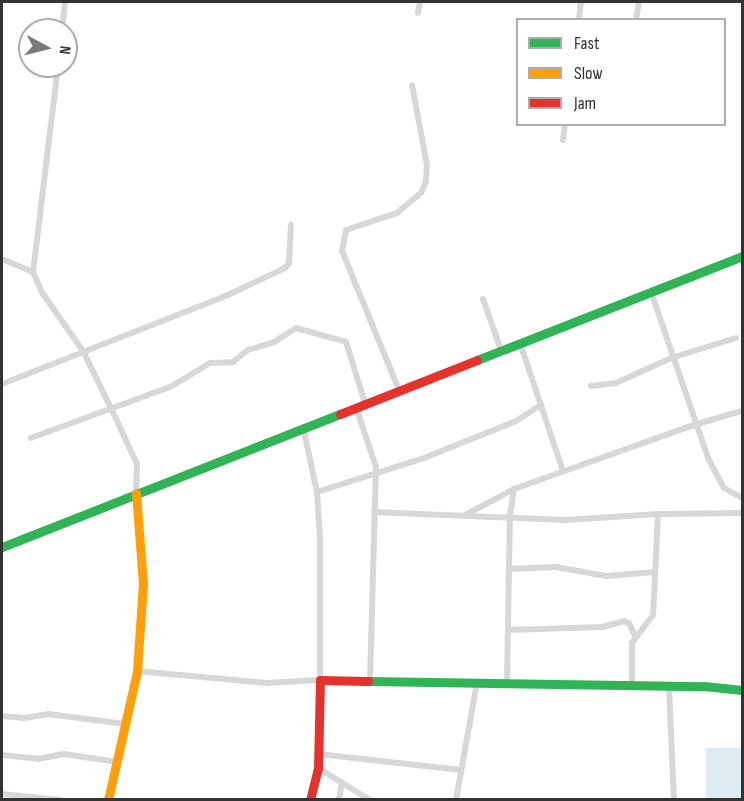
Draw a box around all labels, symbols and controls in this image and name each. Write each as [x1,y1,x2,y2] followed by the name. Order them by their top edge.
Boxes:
[18,18,78,78] north arrow
[516,18,726,126] legend
[574,33,599,54] text: Fast
[54,45,74,55] text: N
[574,63,603,84] text: Slow
[574,93,596,114] text: Jam

